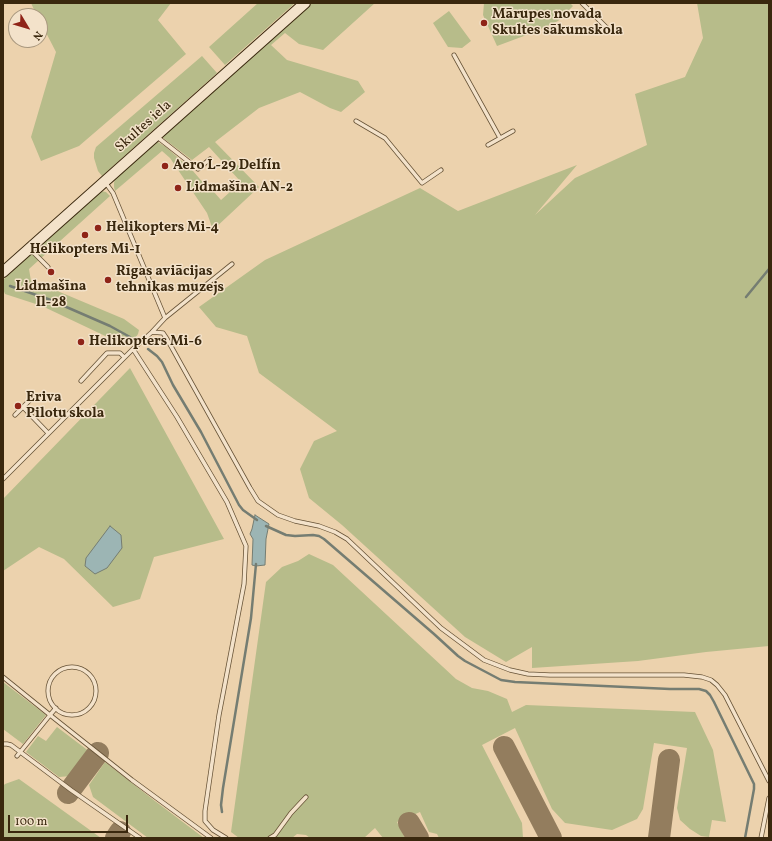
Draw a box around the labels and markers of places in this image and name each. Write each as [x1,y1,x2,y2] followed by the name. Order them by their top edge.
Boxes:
[492,7,623,40] place label: Mārupes novada Skultes sākumskola
[479,18,489,28] marker: Mārupes novada Skultes sākumskola
[173,158,281,174] place label: Aero L-29 Delfín
[160,161,170,171] marker: Aero L-29 Delfín
[186,180,293,196] place label: Lidmašīna AN-2
[173,183,183,193] marker: Lidmašīna AN-2
[106,220,219,236] place label: Helikopters Mi-4
[93,223,103,233] marker: Helikopters Mi-4
[80,230,90,240] marker: Helikopters Mi-1
[30,242,140,258] place label: Helikopters Mi-1
[116,264,224,296] place label: Rīgas aviācijas tehnikas muzejs
[46,267,56,277] marker: Lidmašīna Il-28
[103,275,113,285] marker: Rīgas aviācijas tehnikas muzejs
[16,279,86,312] place label: Lidmašīna Il-28
[89,334,202,350] place label: Helikopters Mi-6
[76,337,86,347] marker: Helikopters Mi-6
[26,390,104,422] place label: Eriva Pilotu skola
[13,401,23,411] marker: Eriva Pilotu skola

